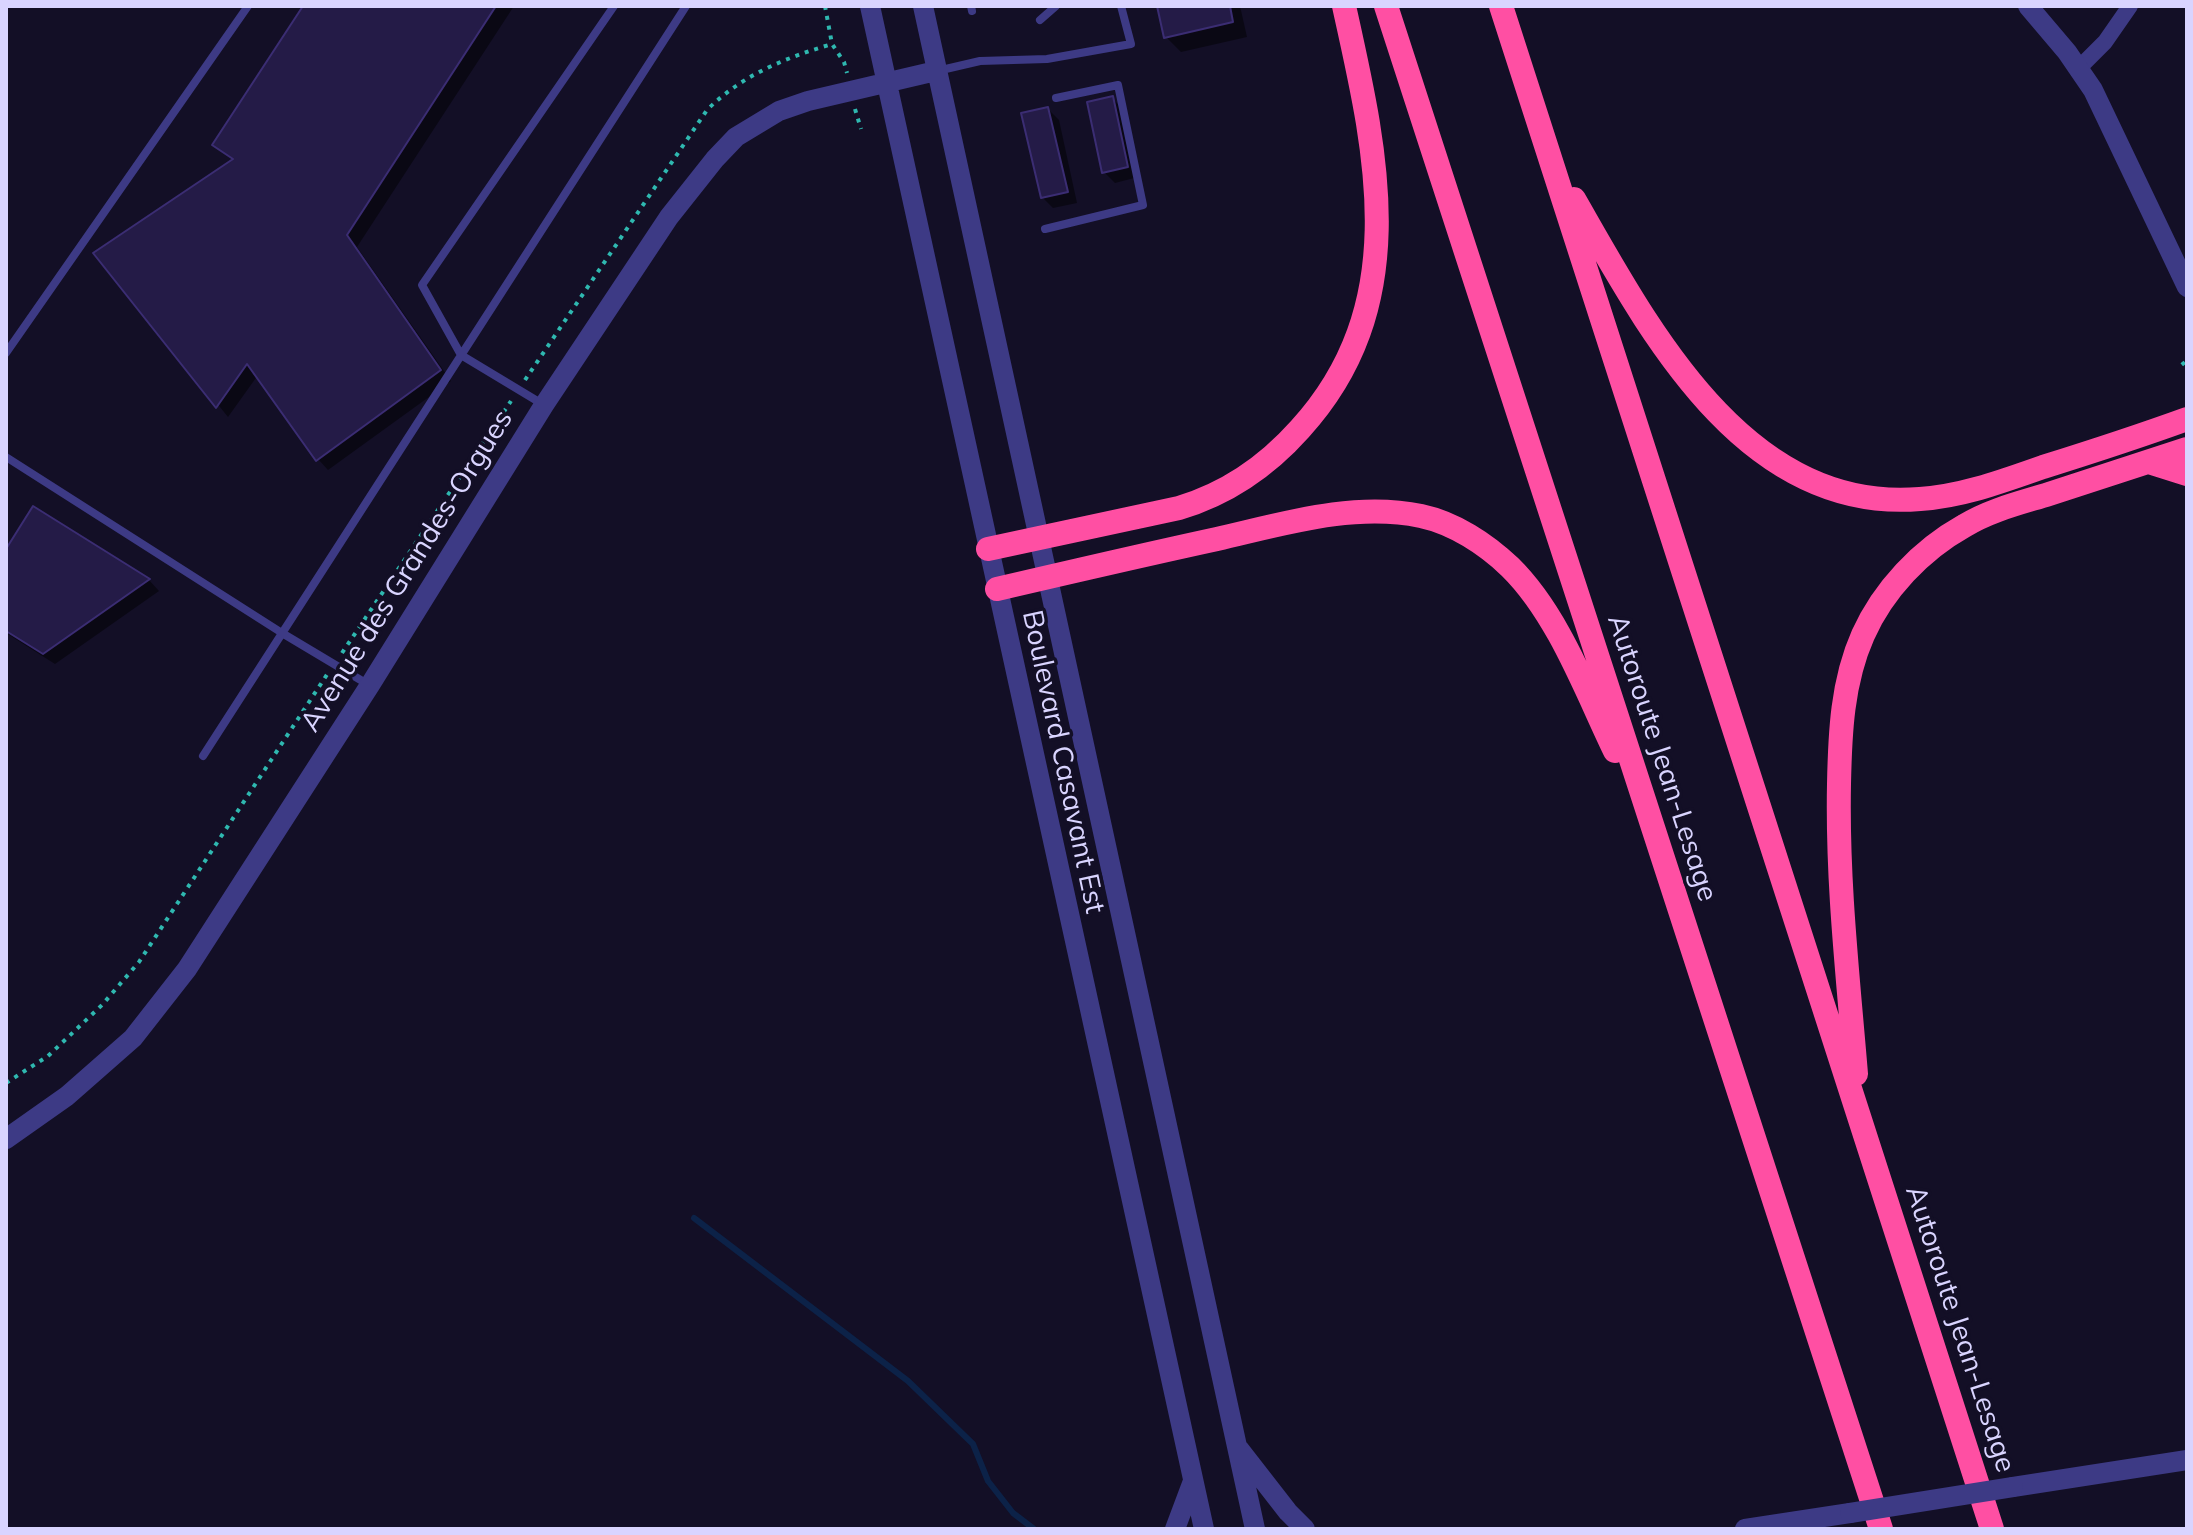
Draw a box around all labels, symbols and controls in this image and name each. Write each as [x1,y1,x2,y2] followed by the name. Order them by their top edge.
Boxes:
[294,404,520,738] street label: Avenue des Grandes-Orgues
[1014,607,1112,917] street label: Boulevard Casavant Est
[1600,610,1724,906] street label: Autoroute Jean-Lesage
[1898,1181,2022,1477] street label: Autoroute Jean-Lesage

